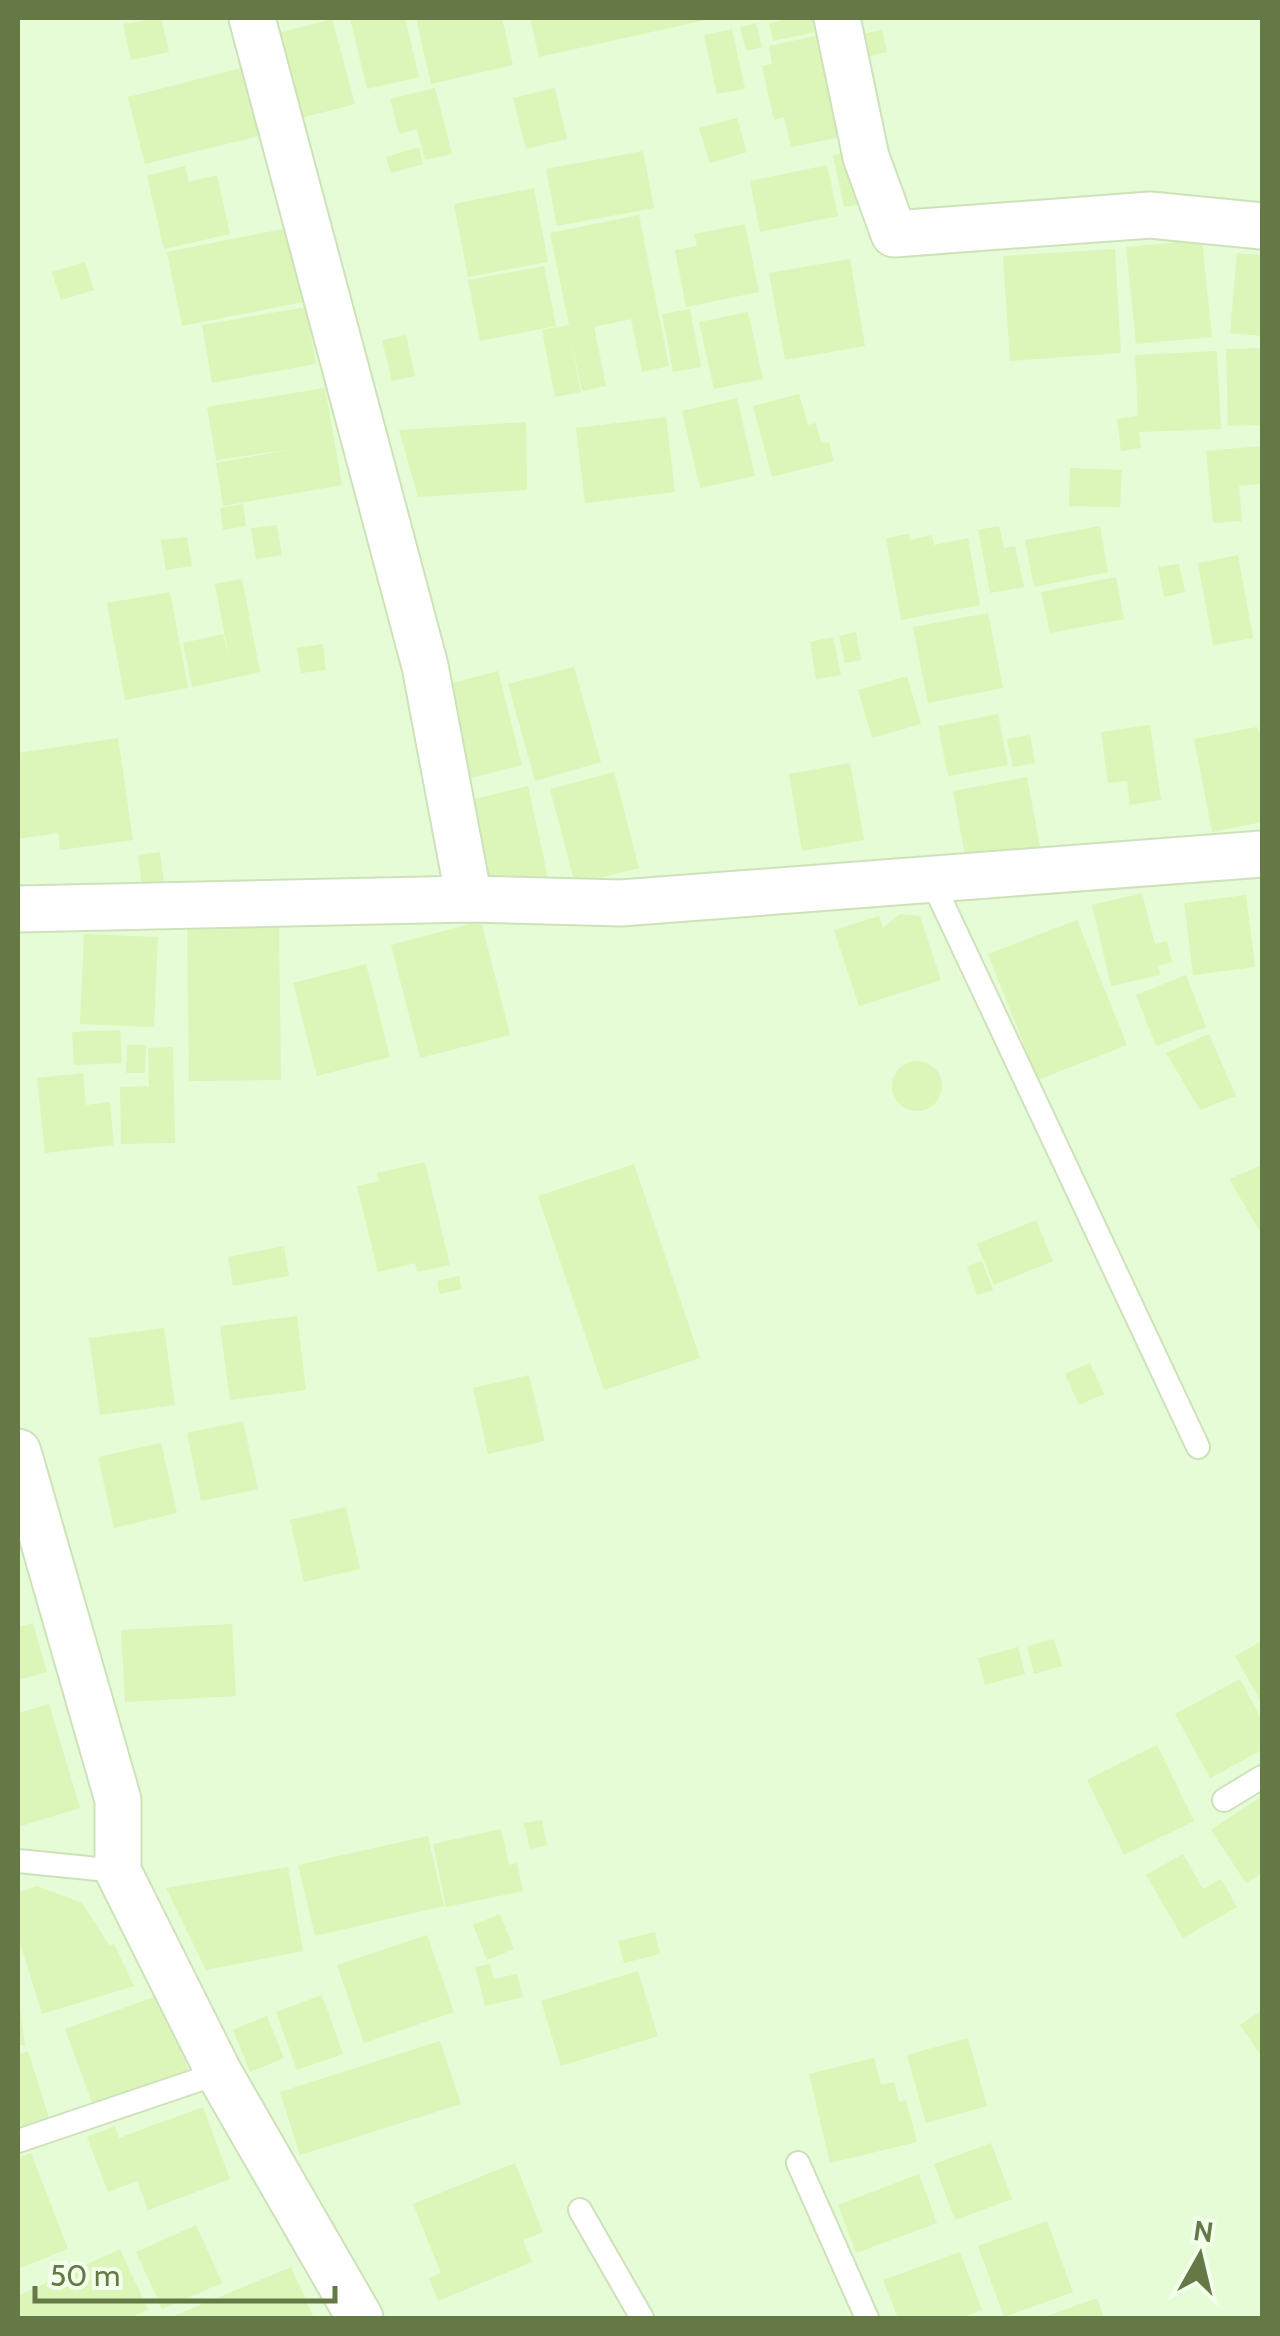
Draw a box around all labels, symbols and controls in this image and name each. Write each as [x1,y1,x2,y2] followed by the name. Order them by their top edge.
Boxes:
[1150,2206,1250,2306] north arrow
[1191,2213,1216,2249] text: N
[35,2241,335,2303] scale bar
[50,2257,120,2294] text: 50 m

